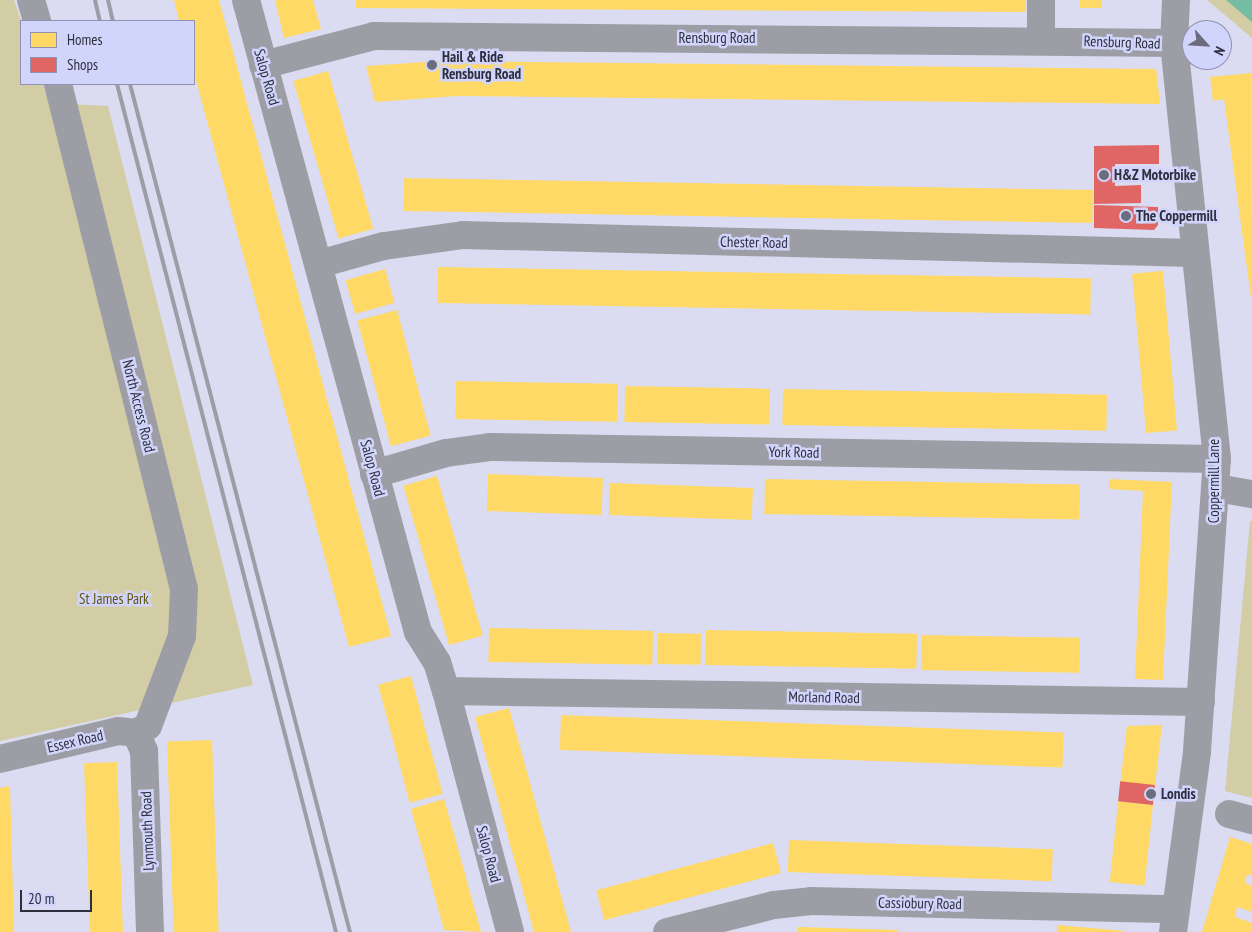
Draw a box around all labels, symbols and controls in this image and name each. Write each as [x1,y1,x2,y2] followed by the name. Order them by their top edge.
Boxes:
[20,20,195,85] legend
[1182,20,1232,70] north arrow
[679,29,755,47] street label: Rensburg Road
[67,30,103,49] text: Homes
[1083,32,1161,52] street label: Rensburg Road
[1210,44,1229,58] text: N
[250,47,284,107] street label: Salop Road
[442,47,521,82] place label: Hail & Ride Rensburg Road
[67,55,98,74] text: Shops
[426,59,438,71] marker: Hail & Ride Rensburg Road
[1114,166,1196,184] place label: H&Z Motorbike
[1098,169,1110,181] marker: H&Z Motorbike
[1136,207,1217,225] place label: The Coppermill
[1120,210,1132,222] marker: The Coppermill
[720,232,788,252] street label: Chester Road
[119,358,159,454] street label: North Access Road
[357,438,389,498] street label: Salop Road
[1205,439,1223,523] street label: Coppermill Lane
[768,443,820,461] street label: York Road
[79,590,149,608] park label: St James Park
[788,687,860,707] street label: Morland Road
[45,726,105,756] street label: Essex Road
[1161,785,1196,803] place label: Londis
[1145,788,1157,800] marker: Londis
[137,791,157,871] street label: Lynmouth Road
[473,824,505,884] street label: Salop Road
[22,880,95,912] scale bar
[28,889,54,908] text: 20 m
[878,893,962,913] street label: Cassiobury Road

